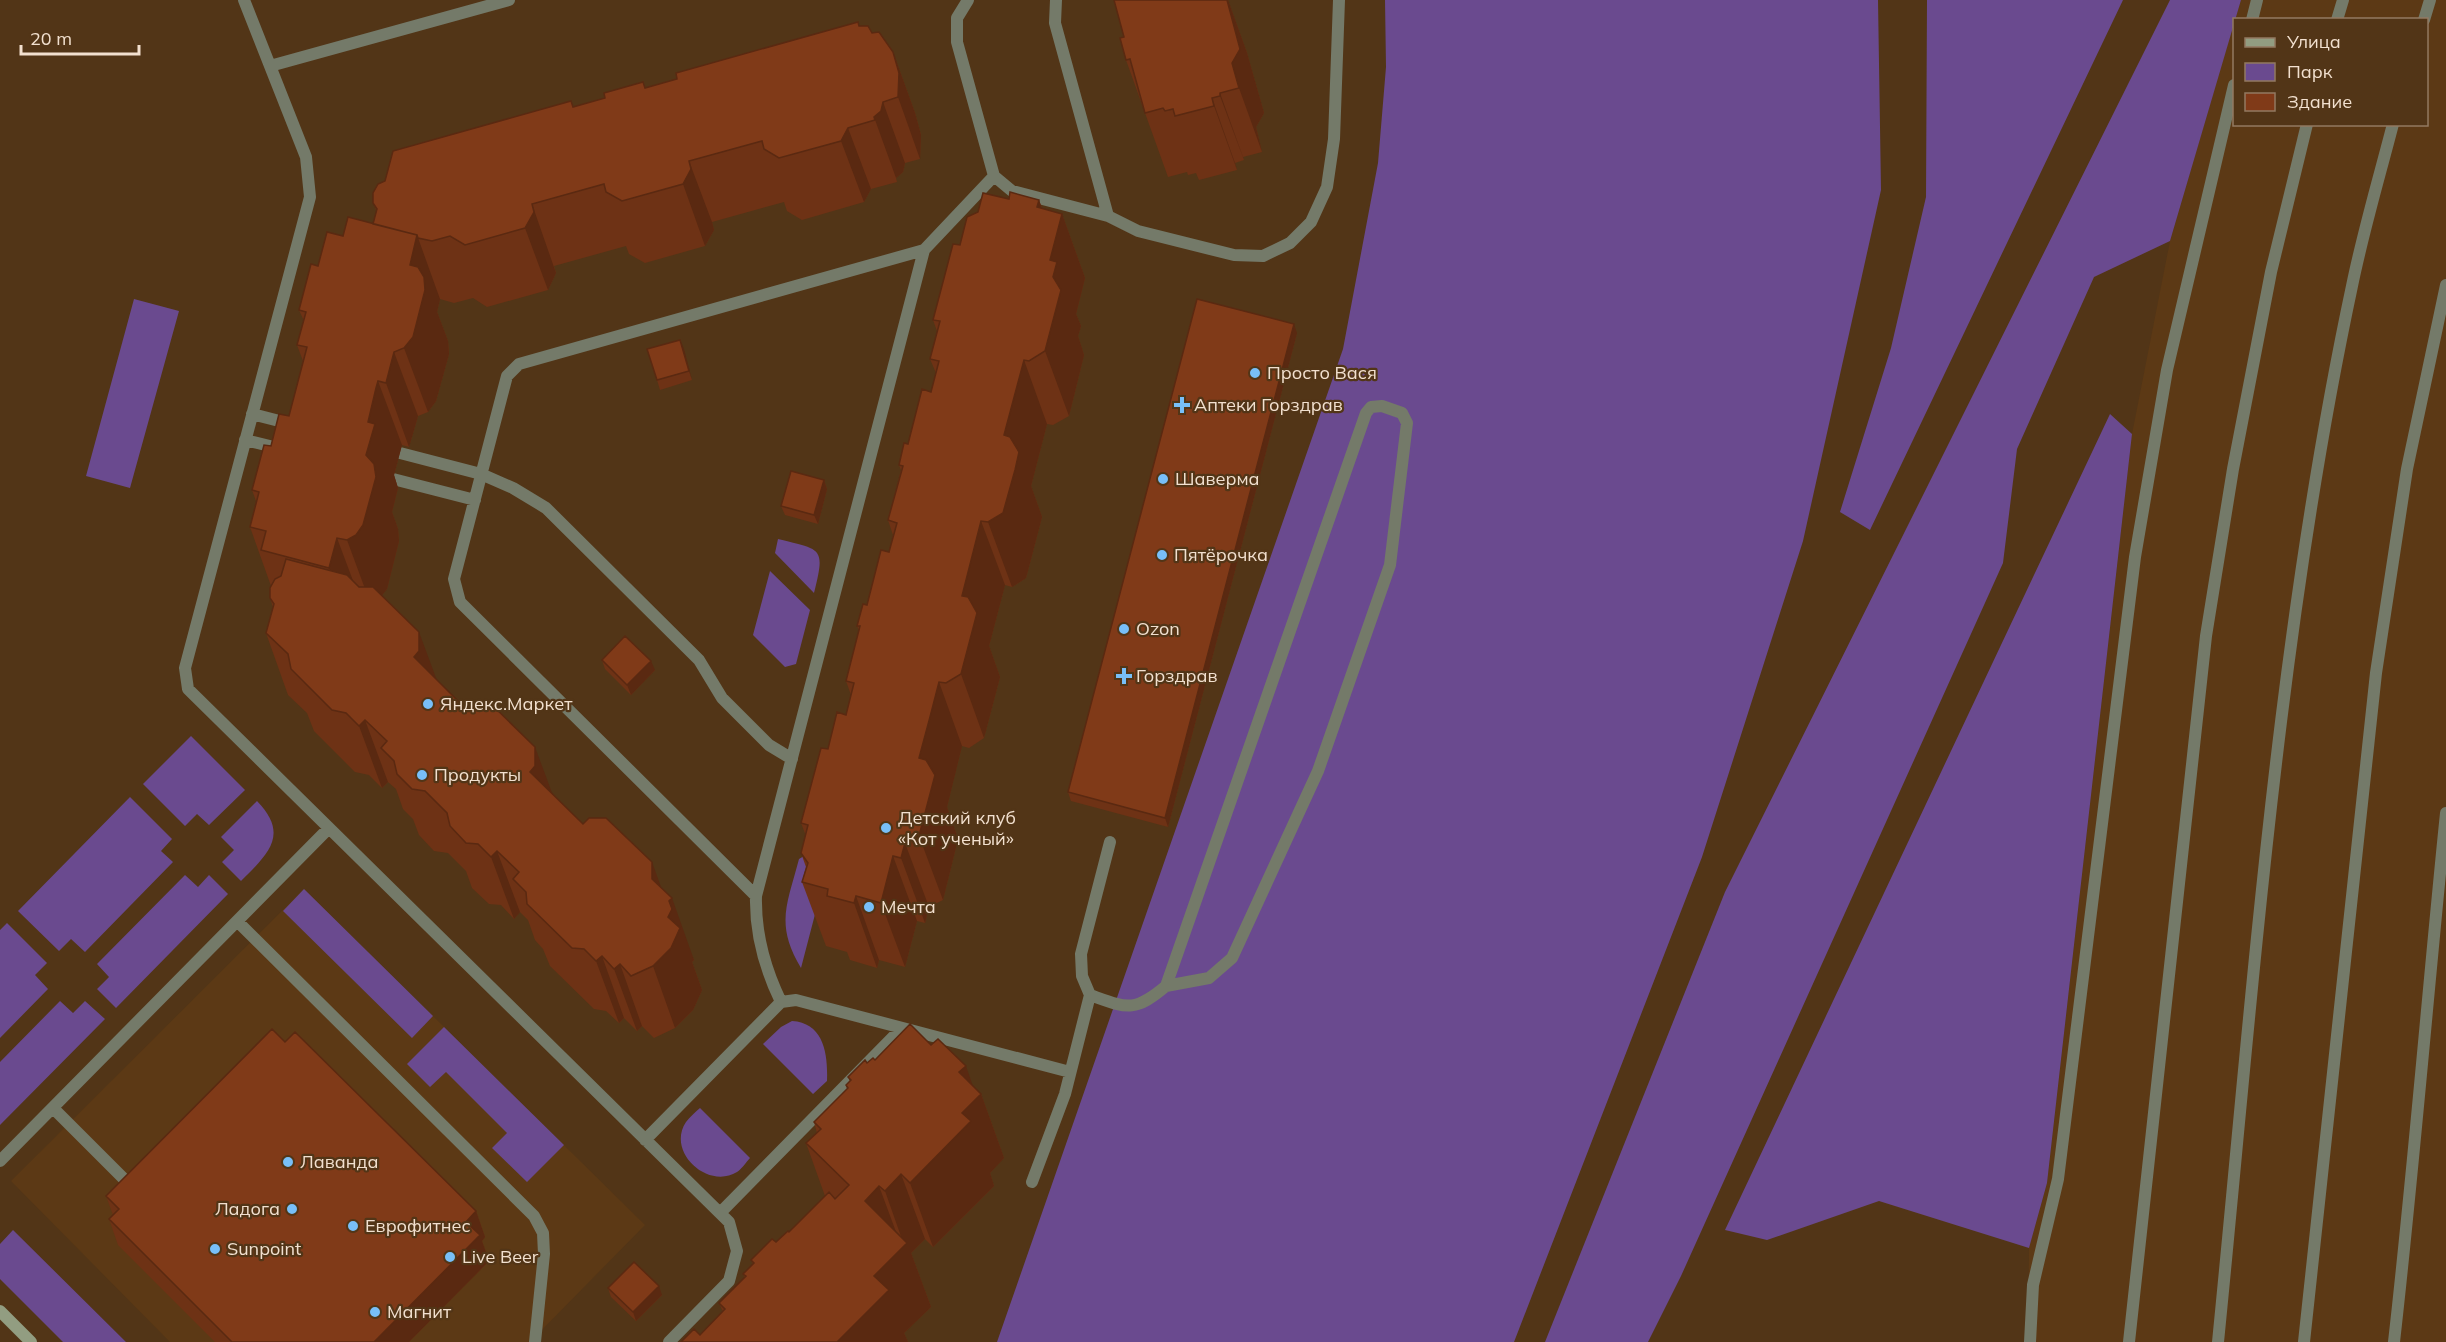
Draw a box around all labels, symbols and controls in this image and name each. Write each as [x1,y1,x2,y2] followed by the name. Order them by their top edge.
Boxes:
[21,18,140,56] scale bar
[2233,18,2428,126] legend
[30,27,72,50] text: 20 m
[2286,30,2341,53] text: Улица
[2287,60,2333,83] text: Парк
[2287,90,2352,113] text: Здание
[1267,361,1377,384] place label: Просто Вася
[1248,366,1262,380] marker: Просто Вася
[1194,393,1343,416] place label: Аптеки Горздрав
[1175,398,1189,412] marker: Аптеки Горздрав
[1175,467,1260,490] place label: Шаверма
[1156,472,1170,486] marker: Шаверма
[1174,543,1268,566] place label: Пятёрочка
[1155,548,1169,562] marker: Пятёрочка
[1136,617,1180,640] place label: Ozon
[1117,622,1131,636] marker: Ozon
[1136,664,1218,687] place label: Горздрав
[1117,669,1131,683] marker: Горздрав
[440,692,573,715] place label: Яндекс.Маркет
[421,697,435,711] marker: Яндекс.Маркет
[434,763,521,786] place label: Продукты
[415,768,429,782] marker: Продукты
[898,806,1016,850] place label: Детский клуб «Кот ученый»
[879,821,893,835] marker: Детский клуб «Кот ученый»
[881,895,936,918] place label: Мечта
[862,900,876,914] marker: Мечта
[300,1150,378,1173] place label: Лаванда
[281,1155,295,1169] marker: Лаванда
[215,1197,280,1220] place label: Ладога
[285,1202,299,1216] marker: Ладога
[365,1214,471,1237] place label: Еврофитнес
[346,1219,360,1233] marker: Еврофитнес
[227,1237,301,1260] place label: Sunpoint
[208,1242,222,1256] marker: Sunpoint
[462,1245,539,1268] place label: Live Beer
[443,1250,457,1264] marker: Live Beer
[387,1300,452,1323] place label: Магнит
[368,1305,382,1319] marker: Магнит

